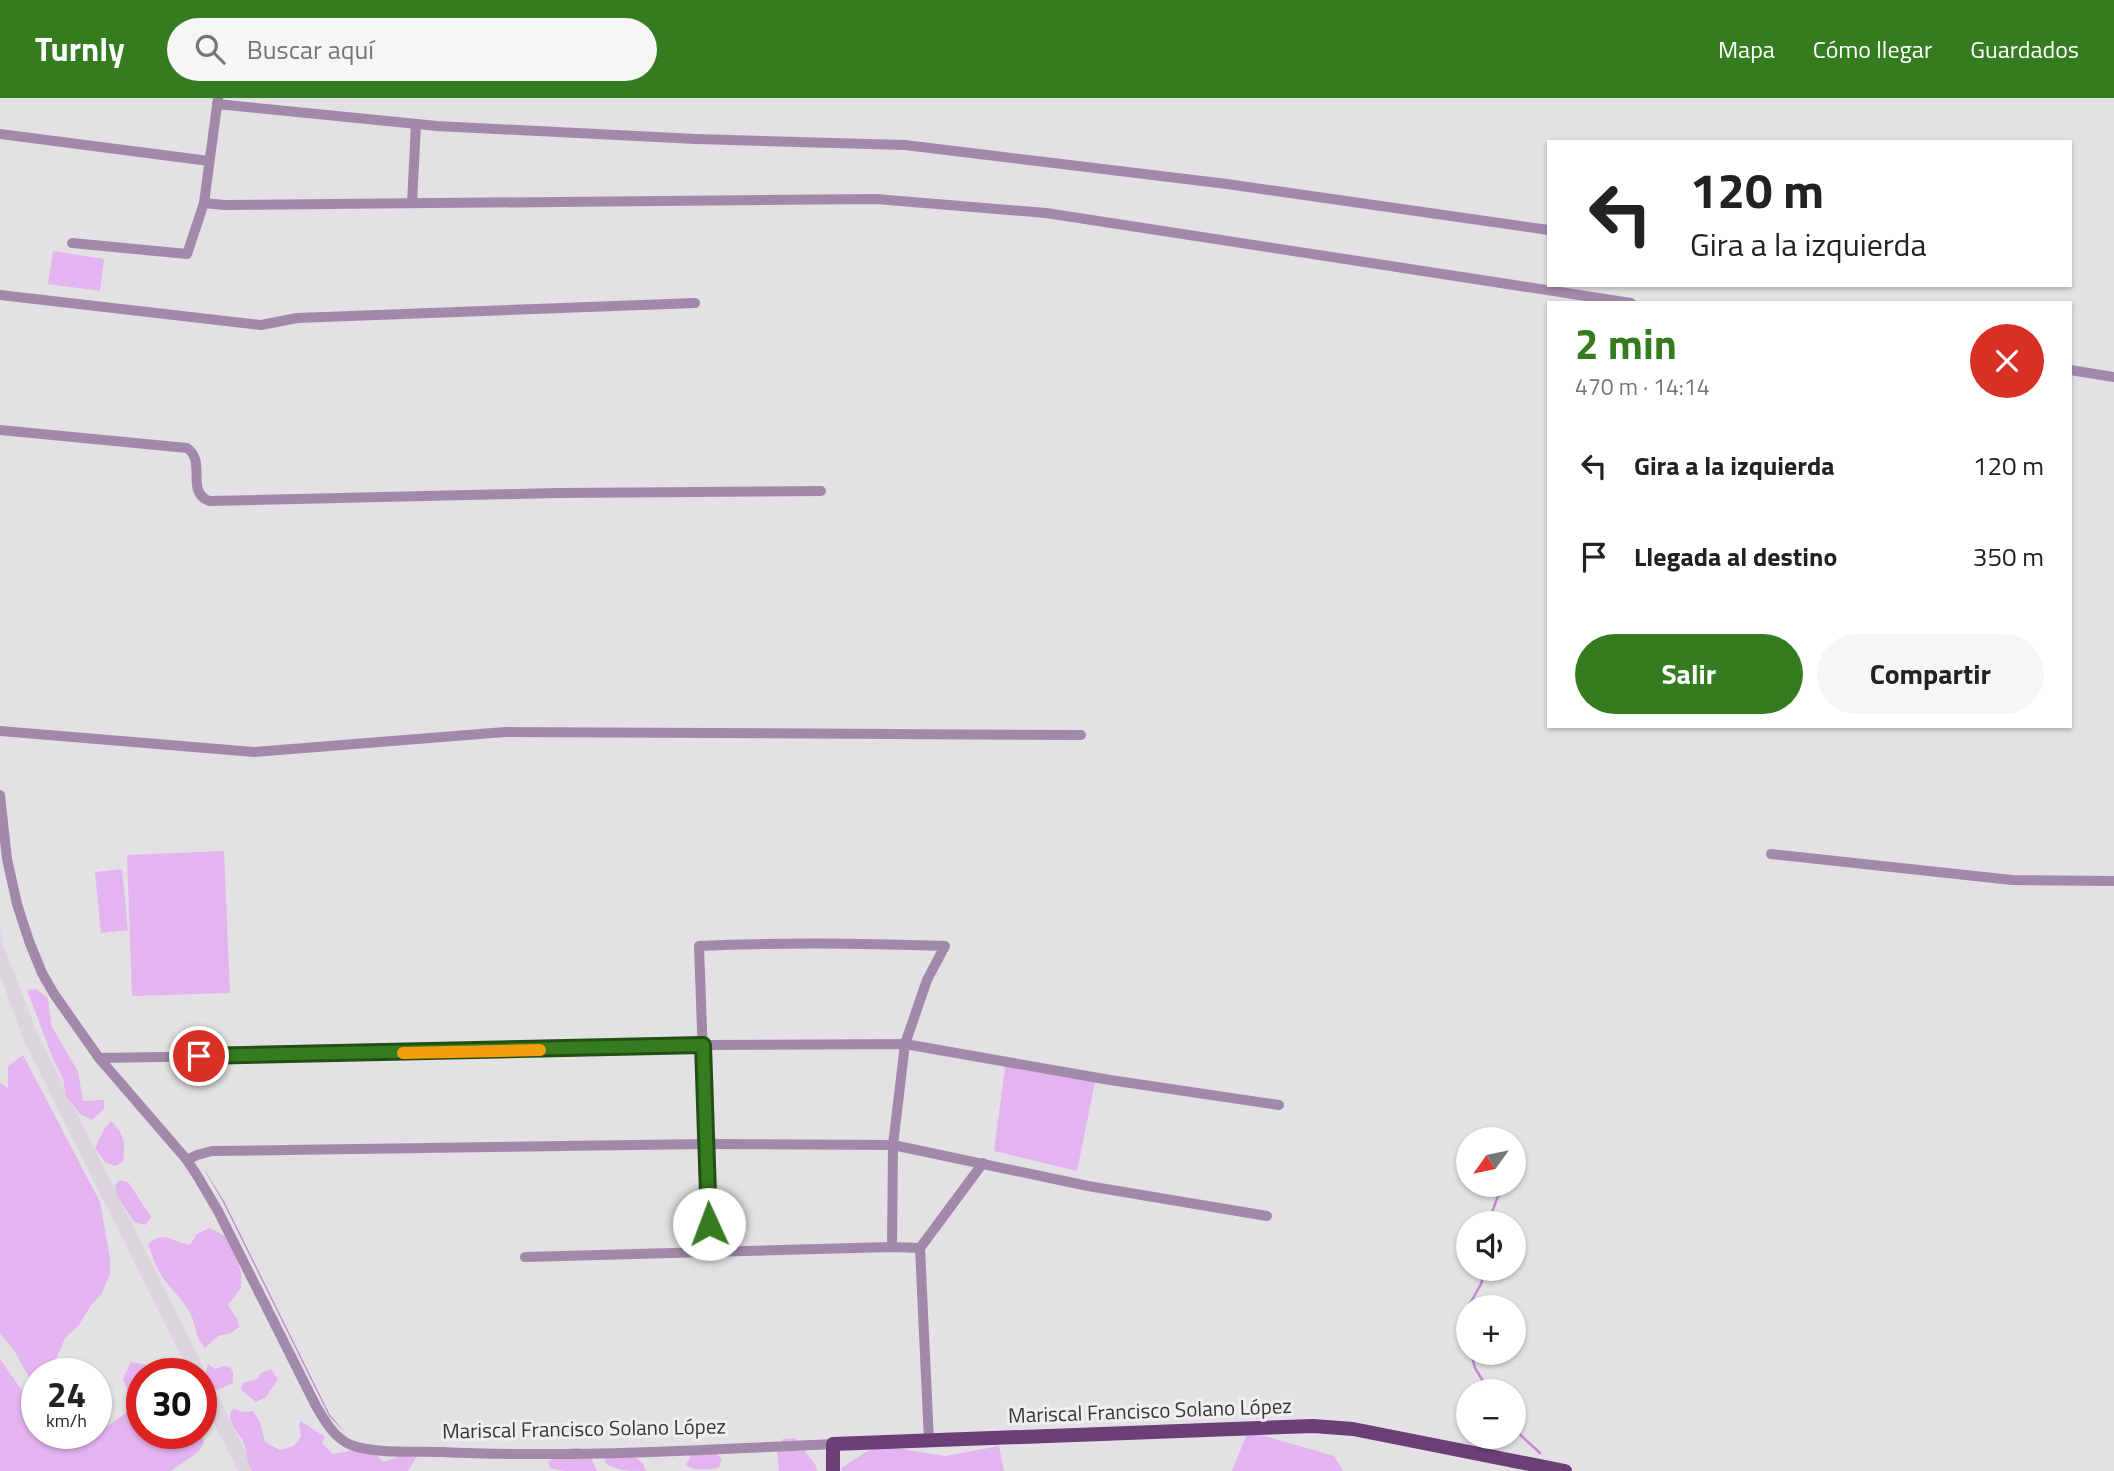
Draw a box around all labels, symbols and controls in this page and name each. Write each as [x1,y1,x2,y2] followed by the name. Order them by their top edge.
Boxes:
[167,18,657,81] search box
[35,24,125,74] text: Turnly
[191,30,229,68] icon: search
[247,30,374,69] text: Buscar aquí
[1718,31,1775,67] text: Mapa
[1813,31,1932,67] text: Cómo llegar
[1970,31,2079,67] text: Guardados
[1690,152,1824,227] text: 120 m
[1575,168,1666,259] icon: left
[1690,220,1926,268] text: Gira a la izquierda
[1575,311,1677,375] text: 2 min
[1970,324,2044,398] button: close
[1575,369,1710,404] text: 470 m · 14:14
[1634,446,1835,485] text: Gira a la izquierda
[1973,446,2044,485] text: 120 m
[1575,447,1613,485] icon: left
[1634,537,1837,576] text: Llegada al destino
[1973,537,2044,576] text: 350 m
[1575,538,1613,576] icon: arrive
[1575,634,1803,714] button: Salir
[1817,634,2044,714] button: Compartir
[169,1026,229,1086] pin
[180,1037,218,1075] icon: arrive
[1456,1127,1526,1197] north arrow
[1456,1127,1526,1449] map controls
[672,1187,746,1261] position arrow
[1456,1211,1526,1281] button: sound
[1456,1295,1526,1365] button: +
[126,1358,217,1449] speed limit sign: 30
[47,1367,86,1421] text: 24
[1456,1379,1526,1449] button: −
[1008,1389,1292,1431] street label: Mariscal Francisco Solano López
[46,1407,87,1434] text: km/h
[442,1410,726,1446] street label: Mariscal Francisco Solano López

